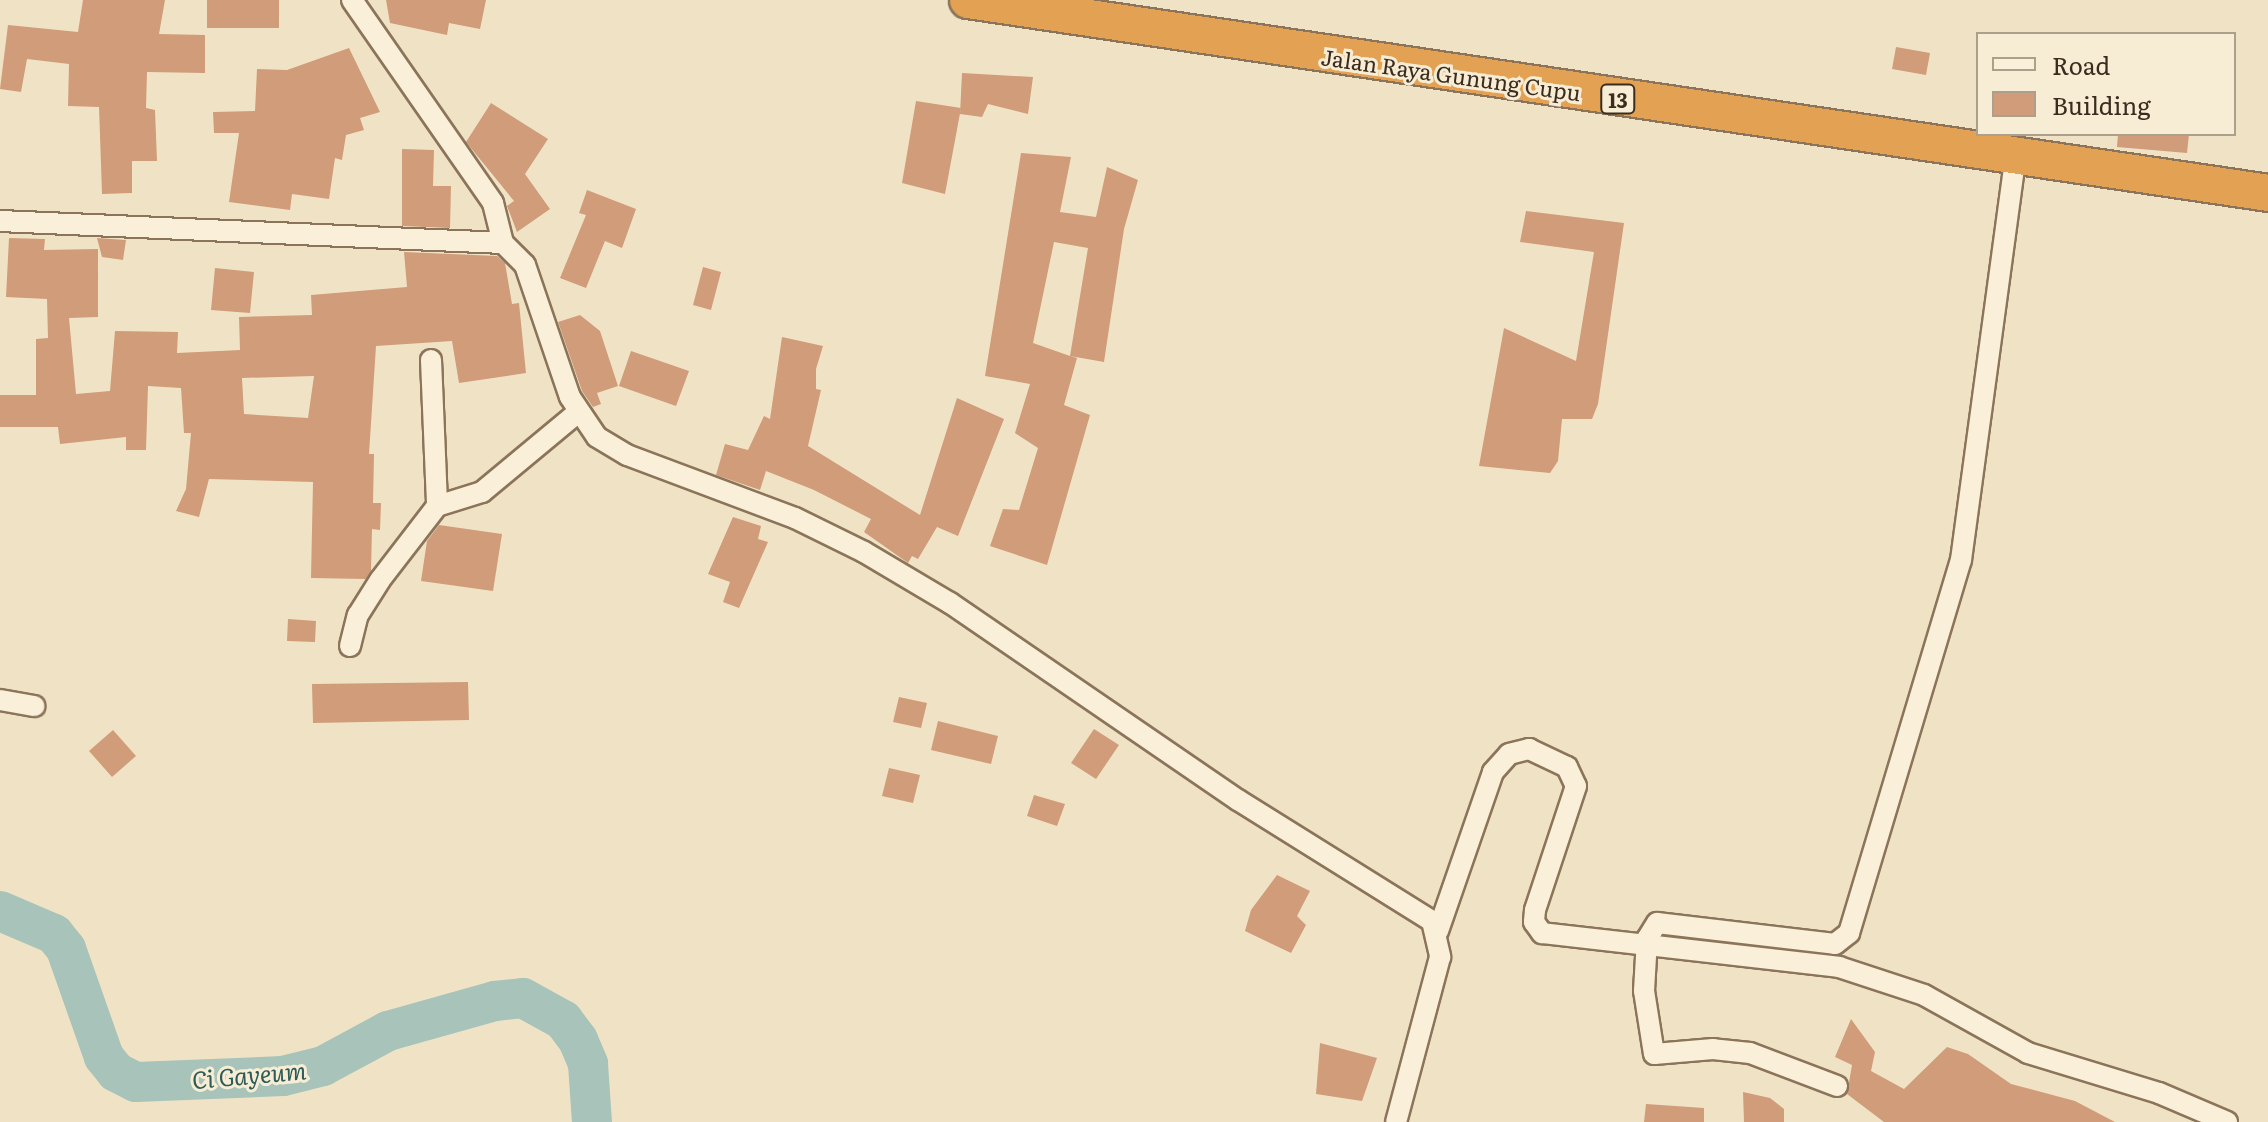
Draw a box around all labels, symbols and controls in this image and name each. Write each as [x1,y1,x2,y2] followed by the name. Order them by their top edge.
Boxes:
[1976,32,2236,136] legend
[1319,43,1583,105] street label: Jalan Raya Gunung Cupu
[2052,47,2110,82] text: Road
[1600,83,1636,115] road number: 13
[2052,87,2151,122] text: Building
[191,1055,307,1093] water label: Ci Gayeum

